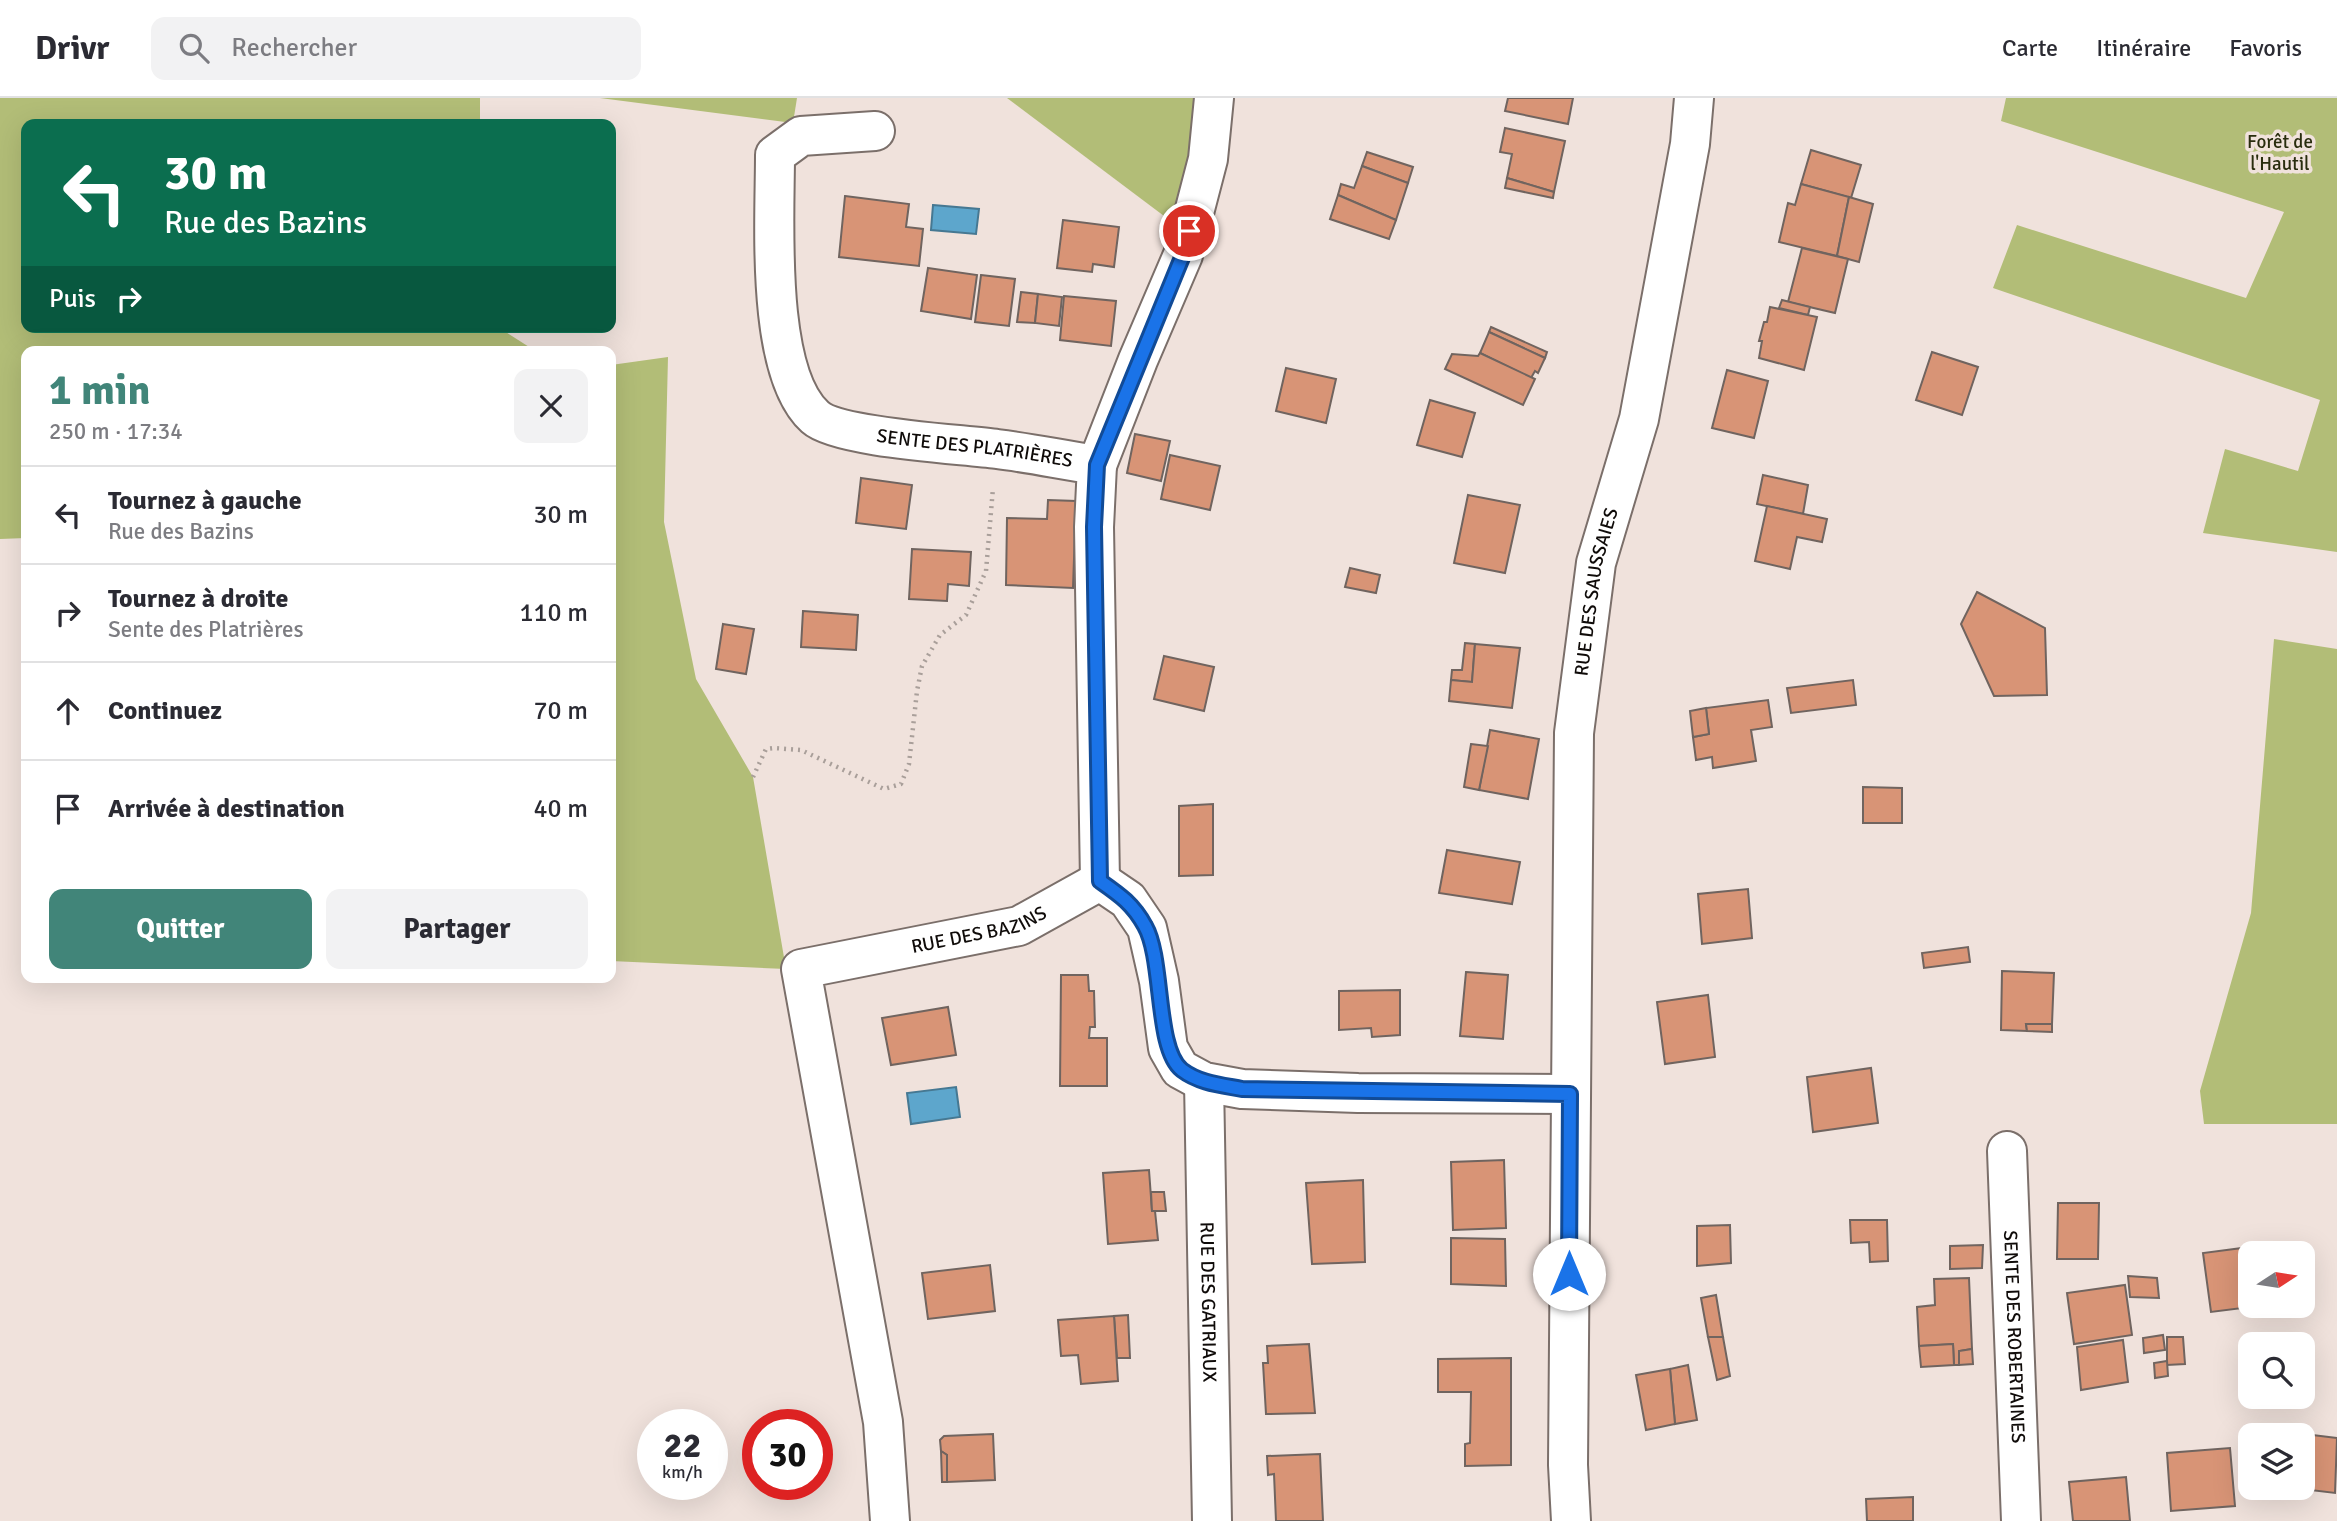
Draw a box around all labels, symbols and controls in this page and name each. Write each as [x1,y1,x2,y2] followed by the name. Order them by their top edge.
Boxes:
[151,17,641,80] search box
[35,28,109,69] text: Drivr
[175,29,213,67] icon: search
[231,32,357,64] text: Rechercher
[2002,33,2058,63] text: Carte
[2096,33,2191,63] text: Itinéraire
[2229,33,2302,63] text: Favoris
[2247,130,2313,176] park label: Forêt de l'Hautil
[164,143,267,203] text: 30 m
[49,147,140,238] icon: left
[1159,201,1219,261] pin
[164,203,367,242] text: Rue des Bazins
[1170,212,1208,250] icon: arrive
[110,280,148,318] icon: right
[49,283,96,315] text: Puis
[49,365,150,416] text: 1 min
[514,369,588,443] button: close
[49,417,183,446] text: 250 m · 17:34
[875,424,1075,473] street label: SENTE DES PLATRIÈRES
[108,485,302,517] text: Tournez à gauche
[49,496,87,534] icon: left
[533,499,588,531] text: 30 m
[1569,505,1624,678] street label: RUE DES SAUSSAIES
[108,517,254,546] text: Rue des Bazins
[108,583,288,615] text: Tournez à droite
[49,594,87,632] icon: right
[519,597,588,629] text: 110 m
[108,615,304,644] text: Sente des Platrières
[49,692,87,730] icon: ahead
[108,695,222,727] text: Continuez
[533,695,588,727] text: 70 m
[49,790,87,828] icon: arrive
[108,793,345,825] text: Arrivée à destination
[533,793,588,825] text: 40 m
[49,889,312,969] button: Quitter
[326,889,588,969] button: Partager
[909,901,1051,959] street label: RUE DES BAZINS
[1195,1221,1221,1382] street label: RUE DES GATRIAUX
[1998,1230,2030,1444] street label: SENTE DES ROBERTAINES
[1532,1237,1606,1311] position arrow
[2238,1241,2315,1318] north arrow
[2238,1241,2315,1500] map controls
[2238,1332,2315,1409] button: search
[742,1409,833,1500] speed limit sign: 30
[2238,1423,2315,1500] button: layers
[664,1424,701,1467] text: 22
[662,1461,703,1483] text: km/h

